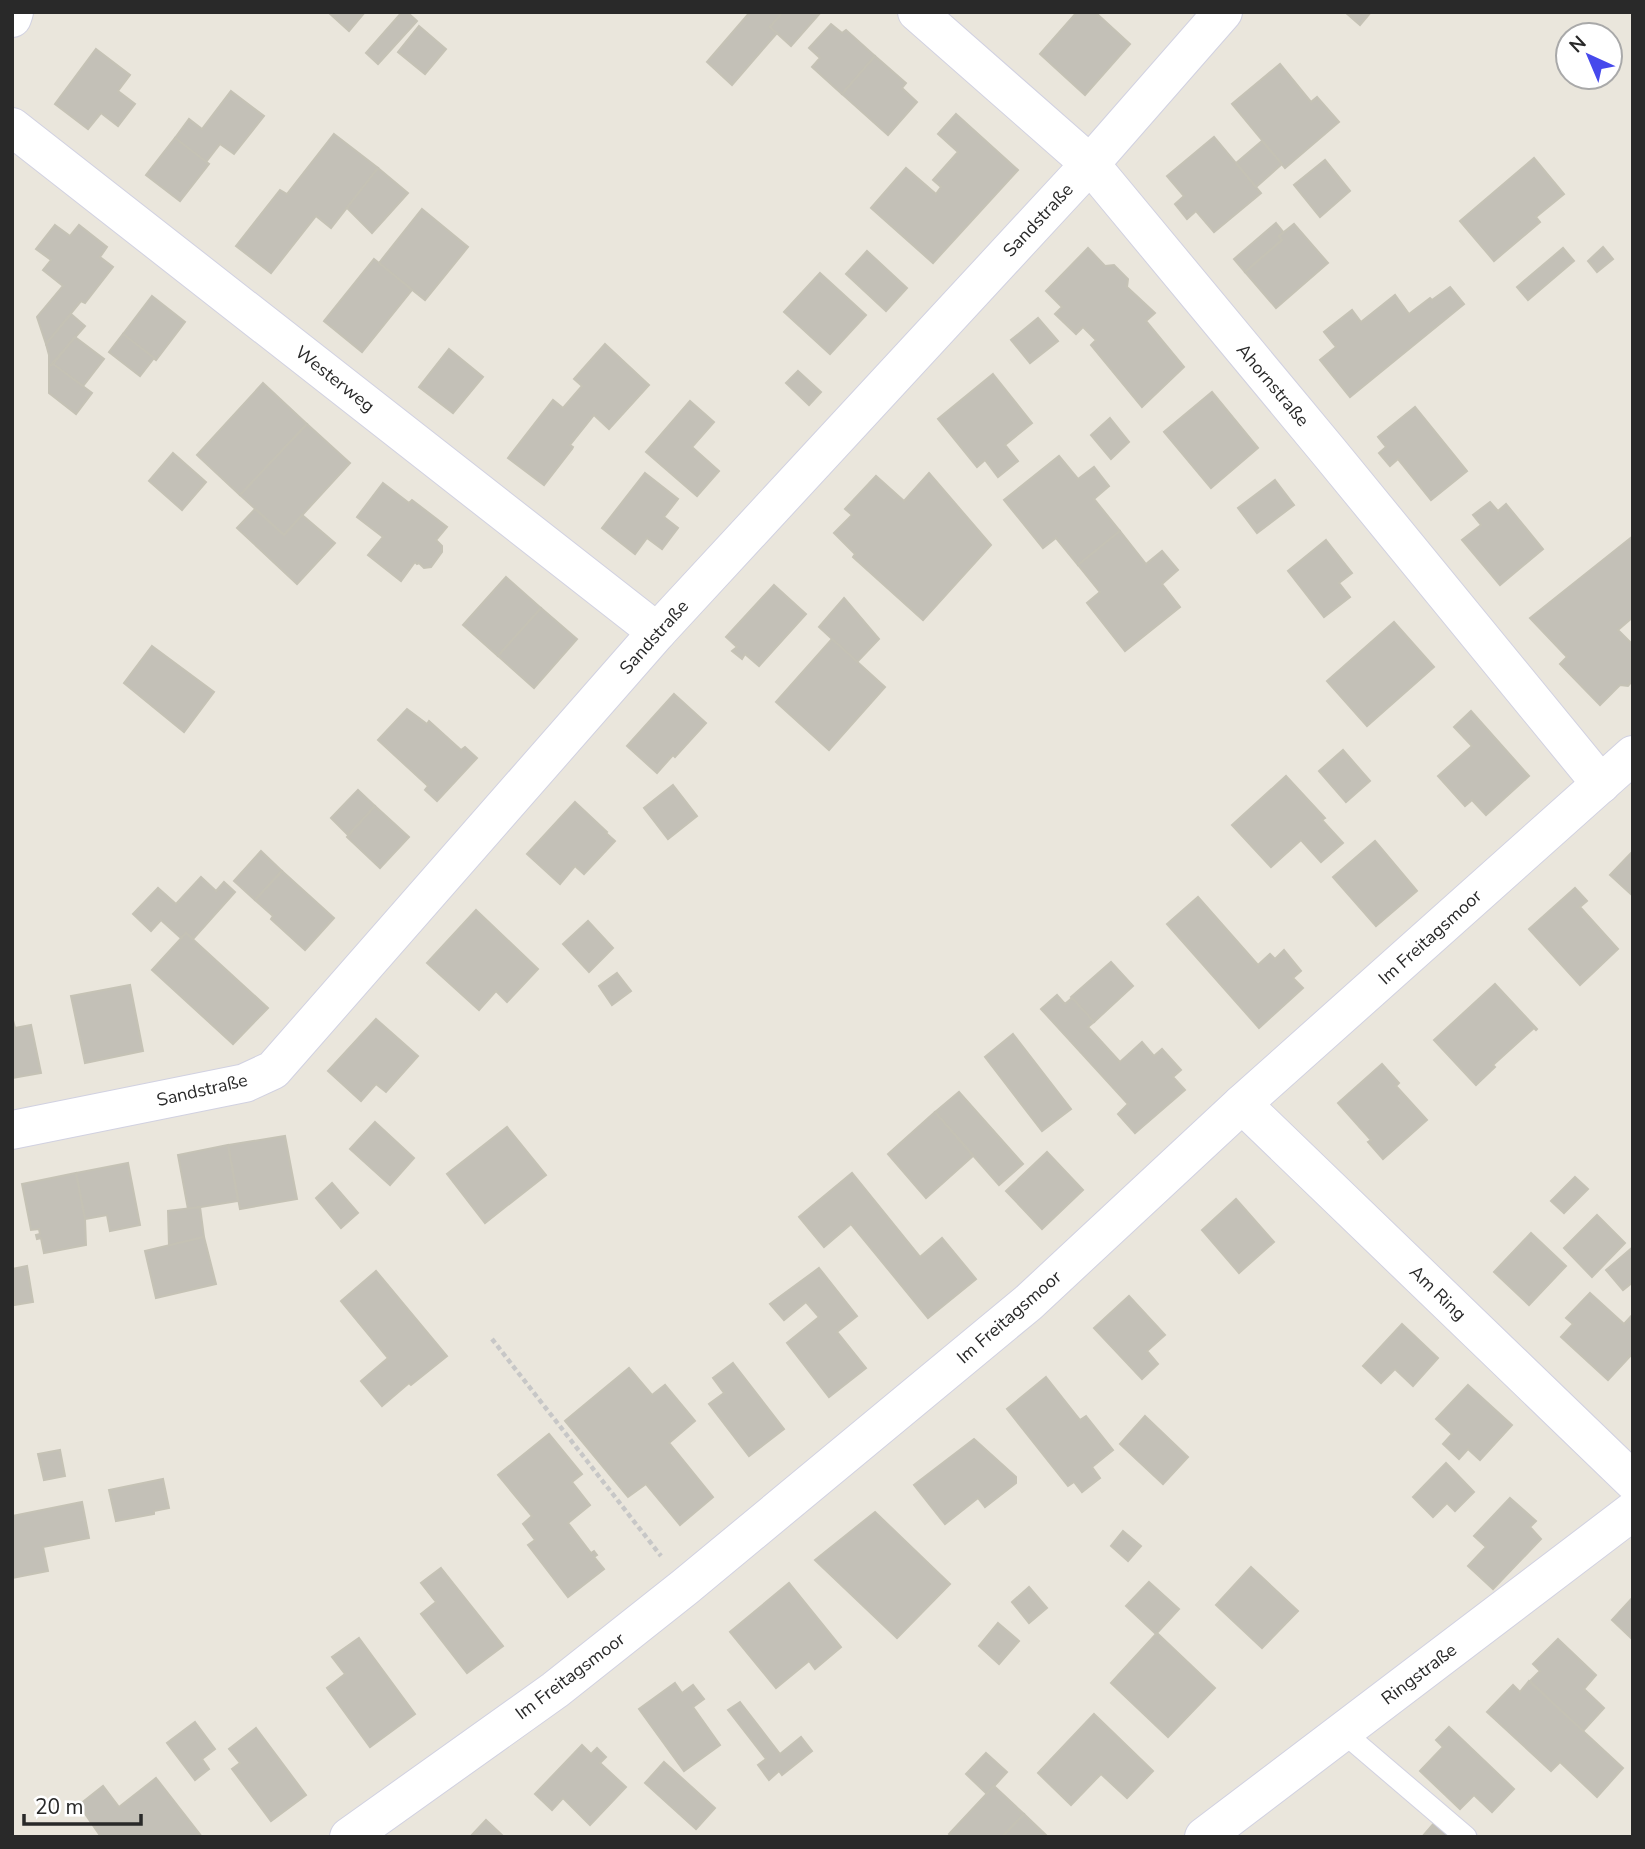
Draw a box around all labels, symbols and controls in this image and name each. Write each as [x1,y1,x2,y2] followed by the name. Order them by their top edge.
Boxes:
[1554,21,1624,91] north arrow
[1564,30,1592,59] text: N
[998,178,1078,262] street label: Sandstraße
[1231,338,1315,432] street label: Ahornstraße
[290,340,380,418] street label: Westerweg
[614,595,694,679] street label: Sandstraße
[1373,884,1487,990] street label: Im Freitagsmoor
[154,1068,250,1112] street label: Sandstraße
[1404,1260,1472,1326] street label: Am Ring
[952,1265,1067,1369] street label: Im Freitagsmoor
[510,1627,630,1725] street label: Im Freitagsmoor
[1376,1638,1462,1710] street label: Ringstraße
[24,1783,142,1827] scale bar
[35,1793,84,1821] text: 20 m

